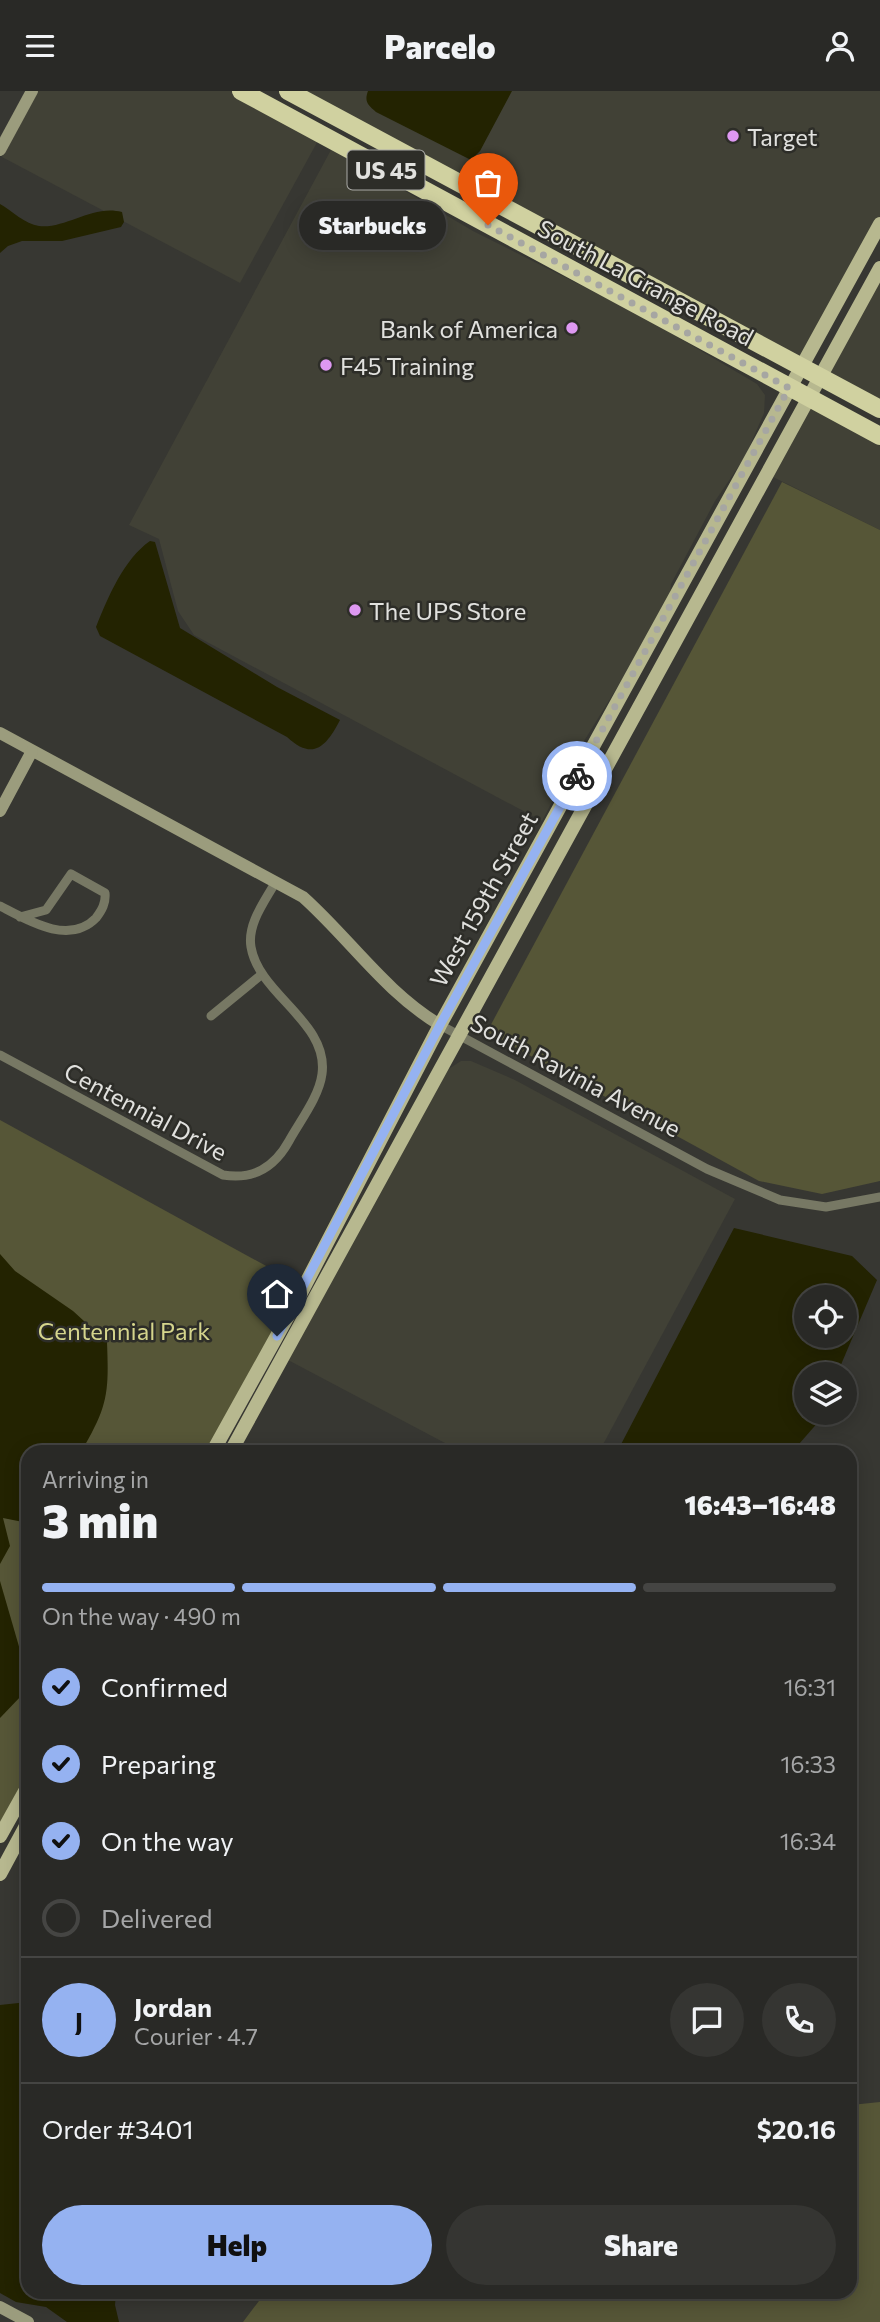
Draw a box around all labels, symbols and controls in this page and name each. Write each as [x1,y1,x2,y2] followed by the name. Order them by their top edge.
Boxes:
[384,26,496,66] text: Parcelo
[21,27,59,65] icon: menu
[821,27,859,65] icon: person
[747,122,818,151] place label: Target
[725,128,741,144] marker: Target
[348,151,424,190] road number: US 45
[458,153,518,225] pin
[469,164,507,202] icon: bag
[299,201,446,249] callout: Starbucks
[319,211,426,239] text: Starbucks
[533,213,759,351] street label: South La Grange Road
[380,314,558,343] place label: Bank of America
[564,320,580,336] marker: Bank of America
[340,351,474,380] place label: F45 Training
[318,357,334,373] marker: F45 Training
[369,596,526,625] place label: The UPS Store
[347,602,363,618] marker: The UPS Store
[542,741,612,811] courier
[558,757,596,795] icon: bike
[423,806,543,991] street label: West 159th Street
[466,1007,686,1143] street label: South Ravinia Avenue
[60,1056,232,1166] street label: Centennial Drive
[247,1264,307,1336] pin
[258,1275,296,1313] icon: home
[794,1285,857,1425] map controls
[794,1285,857,1348] button: locate
[38,1316,210,1345] park label: Centennial Park
[794,1362,857,1425] button: layers
[42,1465,149,1493] text: Arriving in
[685,1489,836,1520] text: 16:43–16:48
[42,1491,158,1547] text: 3 min
[42,1602,241,1630] text: On the way · 490 m
[42,1668,80,1706] icon: check
[101,1671,228,1702] text: Confirmed
[784,1673,836,1701] text: 16:31
[42,1745,80,1783] icon: check
[101,1748,216,1779] text: Preparing
[781,1750,836,1778] text: 16:33
[42,1822,80,1860] icon: check
[101,1825,234,1856] text: On the way
[780,1827,836,1855] text: 16:34
[101,1902,212,1933] text: Delivered
[670,1983,744,2057] button: chat
[762,1983,836,2057] button: phone
[134,1991,212,2022] text: Jordan
[75,2005,83,2036] text: J
[134,2022,258,2050] text: Courier · 4.7
[42,2113,194,2144] text: Order #3401
[757,2113,836,2144] text: $20.16
[42,2205,432,2285] button: Help
[446,2205,836,2285] button: Share

